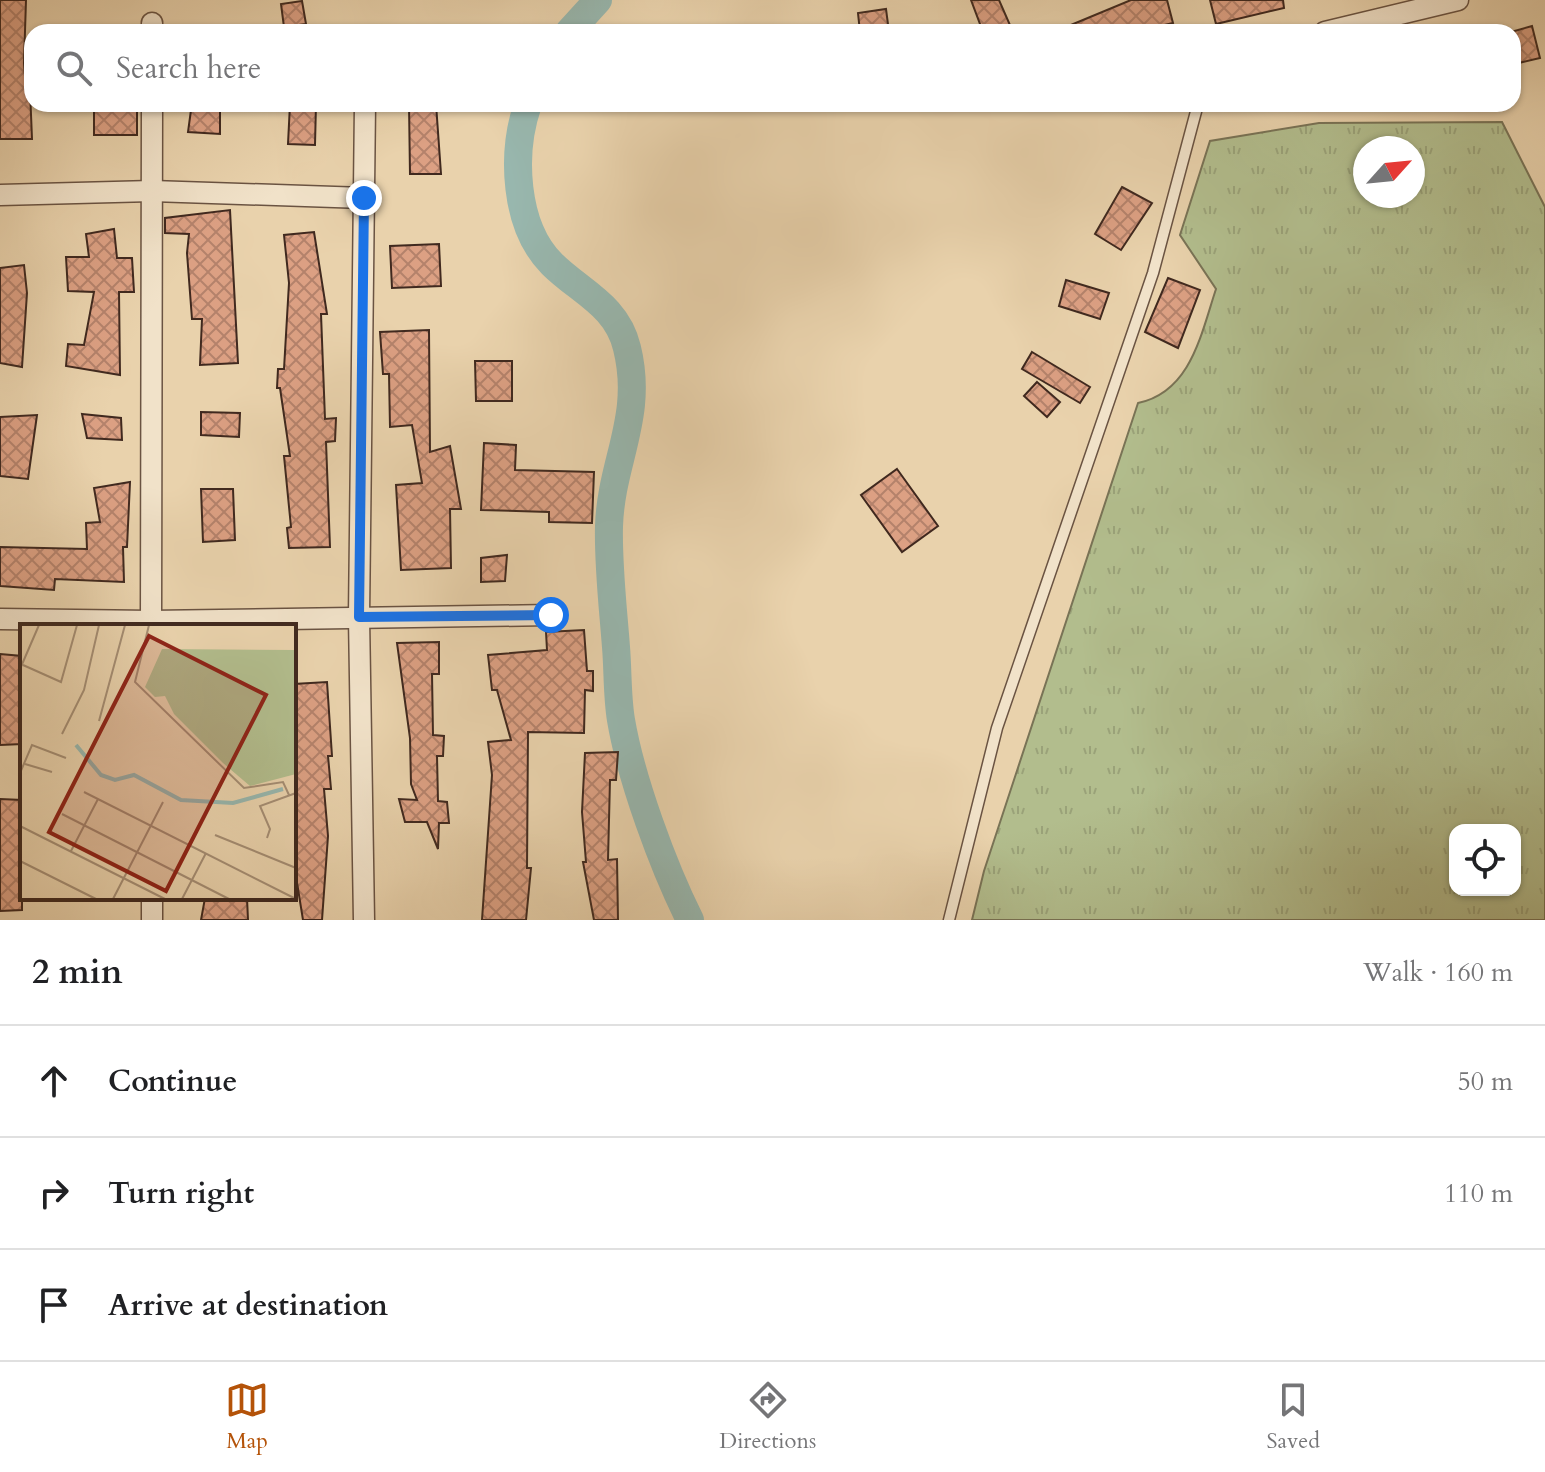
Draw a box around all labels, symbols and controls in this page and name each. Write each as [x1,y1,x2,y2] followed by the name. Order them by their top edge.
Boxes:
[24,24,1521,112] search box
[52,46,96,90] icon: search
[116,48,261,89] text: Search here
[1353,136,1425,208] north arrow
[346,180,382,216] route end
[533,597,569,633] route start
[20,624,296,900] inset map
[1449,824,1521,896] map controls
[1449,824,1521,896] button: locate
[32,949,123,995] text: 2 min
[1363,955,1513,990] text: Walk · 160 m
[32,1059,76,1103] icon: ahead
[108,1061,237,1102] text: Continue
[1457,1064,1513,1099] text: 50 m
[32,1171,76,1215] icon: right
[108,1173,254,1214] text: Turn right
[1444,1176,1513,1211] text: 110 m
[32,1283,76,1327] icon: arrive
[108,1285,388,1326] text: Arrive at destination
[225,1378,269,1456] tab: Map
[719,1378,816,1456] tab: Directions
[1267,1378,1320,1456] tab: Saved

